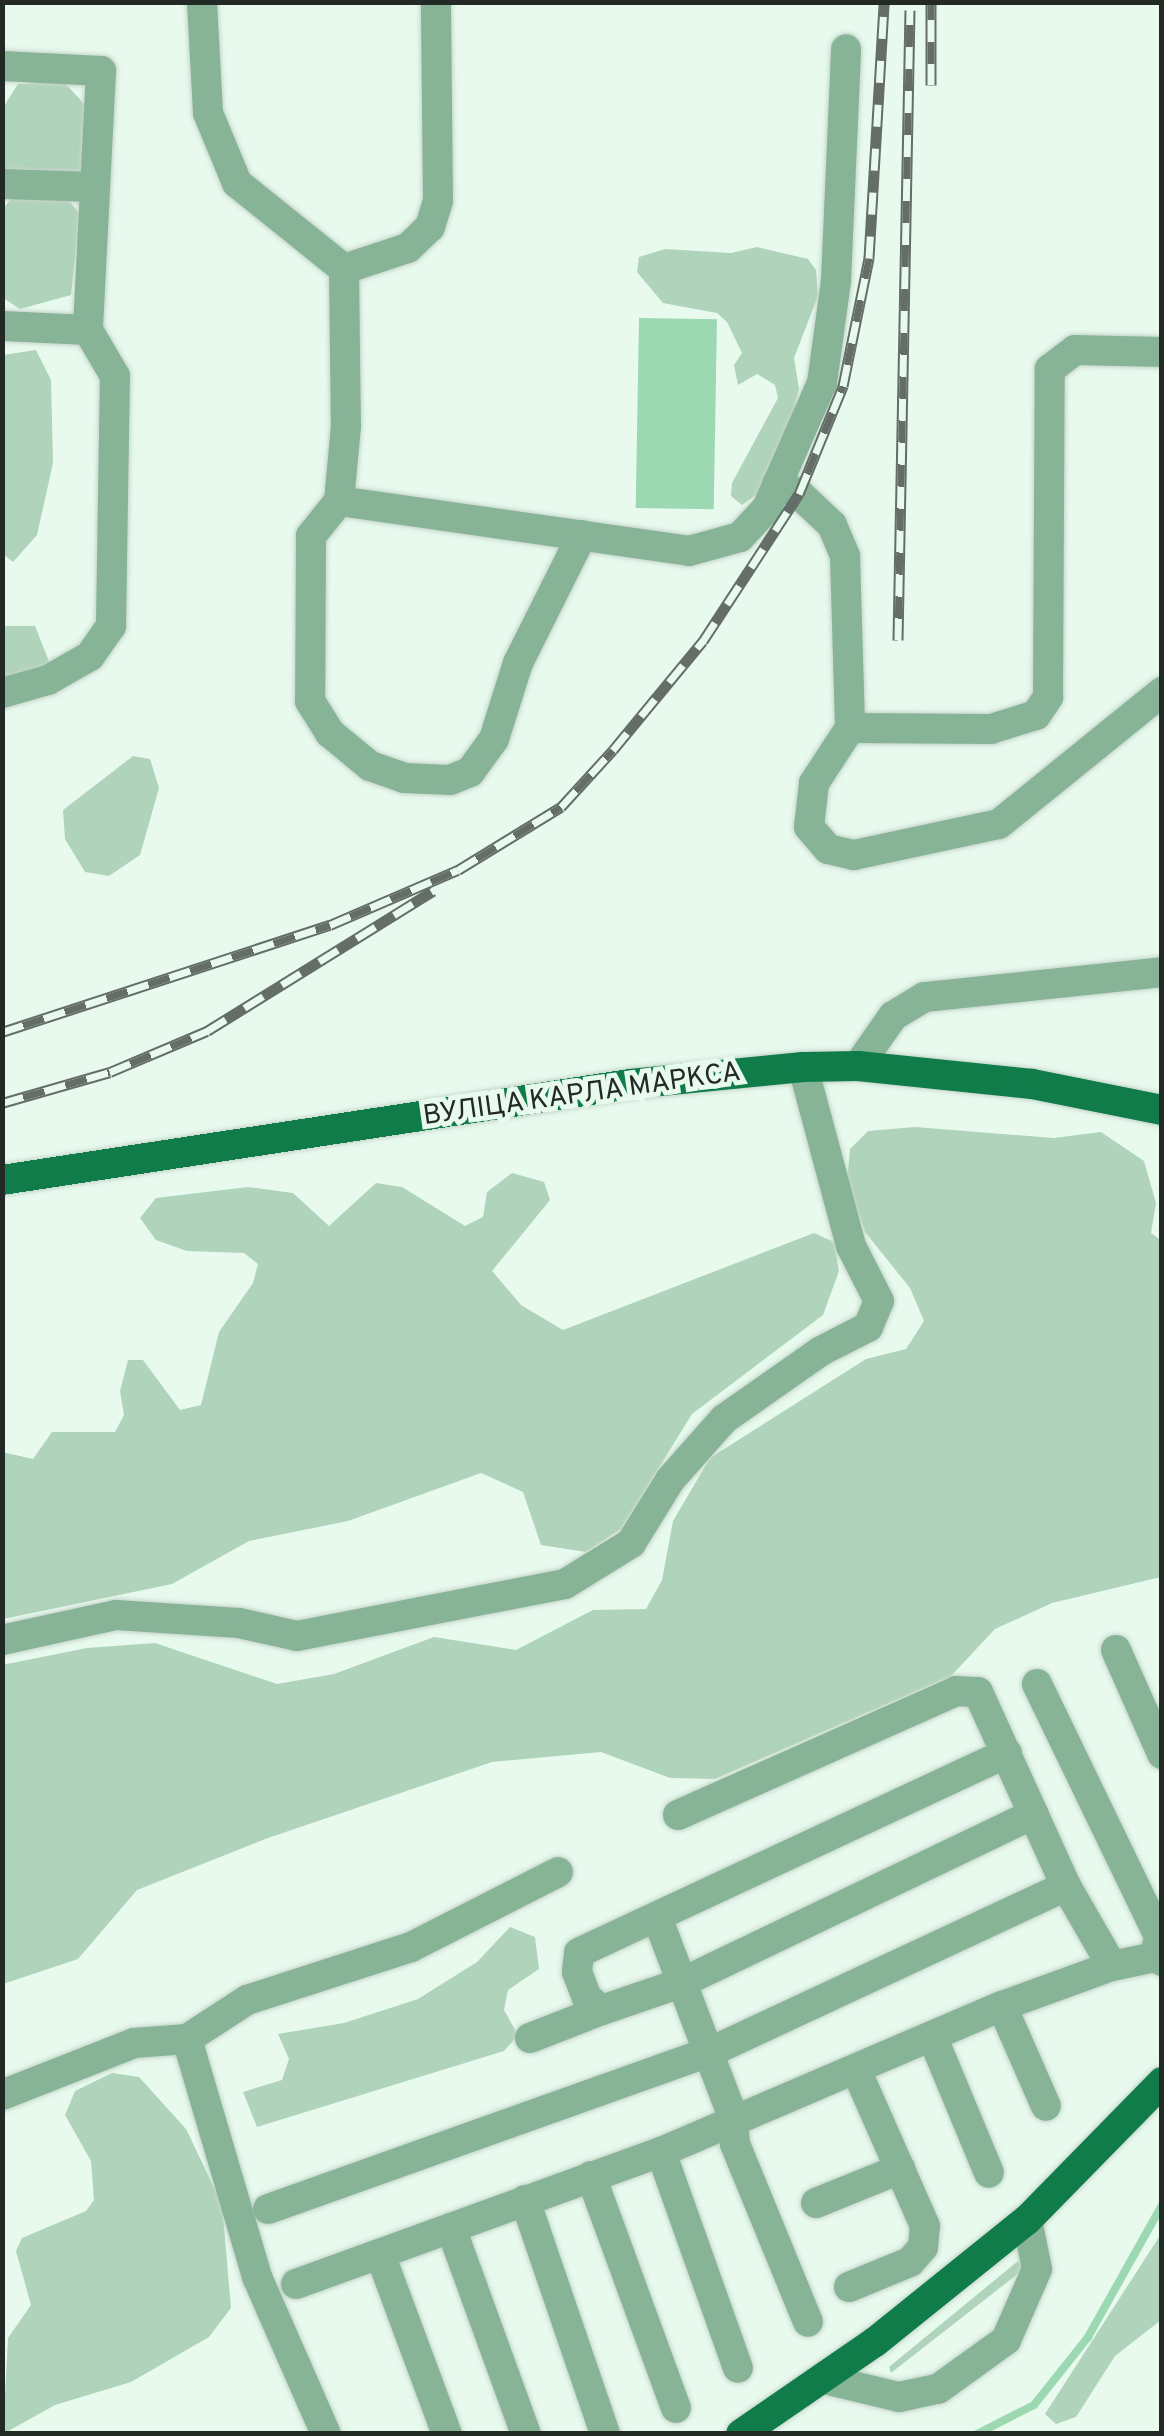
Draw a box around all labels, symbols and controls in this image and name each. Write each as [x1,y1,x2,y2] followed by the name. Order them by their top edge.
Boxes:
[420,1056,744,1134] street label: ВУЛІЦА КАРЛА МАРКСА

